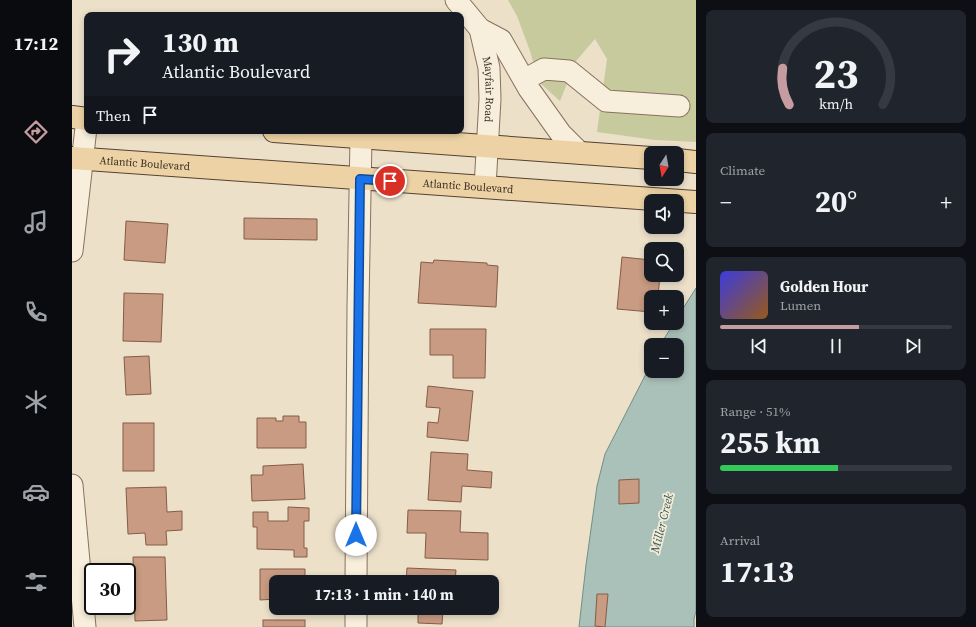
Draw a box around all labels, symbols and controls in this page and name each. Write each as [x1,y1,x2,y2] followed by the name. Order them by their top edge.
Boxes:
[162,23,239,61] text: 130 m
[96,28,148,80] icon: right
[14,31,58,56] text: 17:12
[813,45,859,102] text: 23
[479,55,497,123] street label: Mayfair Road
[162,59,310,84] text: Atlantic Boulevard
[819,93,853,113] text: km/h
[139,104,161,126] icon: arrive
[96,105,131,126] text: Then
[22,118,50,146] icon: directions
[644,146,684,186] north arrow
[644,146,684,378] map controls
[99,153,191,174] street label: Atlantic Boulevard
[720,162,765,179] text: Climate
[373,164,407,198] pin
[379,170,401,192] icon: arrive
[422,176,514,197] street label: Atlantic Boulevard
[815,181,857,222] text: 20°
[720,187,732,217] text: −
[940,187,952,217] text: +
[644,194,684,234] button: sound
[22,208,50,236] icon: music
[644,242,684,282] button: search
[780,276,868,297] text: Golden Hour
[644,290,684,330] button: +
[780,297,821,314] text: Lumen
[22,298,50,326] icon: phone
[748,335,770,357] icon: previous
[825,335,847,357] icon: pause
[902,335,924,357] icon: next
[644,338,684,378] button: −
[22,388,50,416] icon: climate
[720,403,791,420] text: Range · 51%
[720,422,820,463] text: 255 km
[22,478,50,506] icon: car
[647,491,677,555] water label: Miller Creek
[335,514,377,556] position arrow
[720,532,760,549] text: Arrival
[720,551,794,592] text: 17:13
[84,563,136,615] speed limit sign: 30
[22,568,50,596] icon: filters
[315,584,454,605] text: 17:13 · 1 min · 140 m

